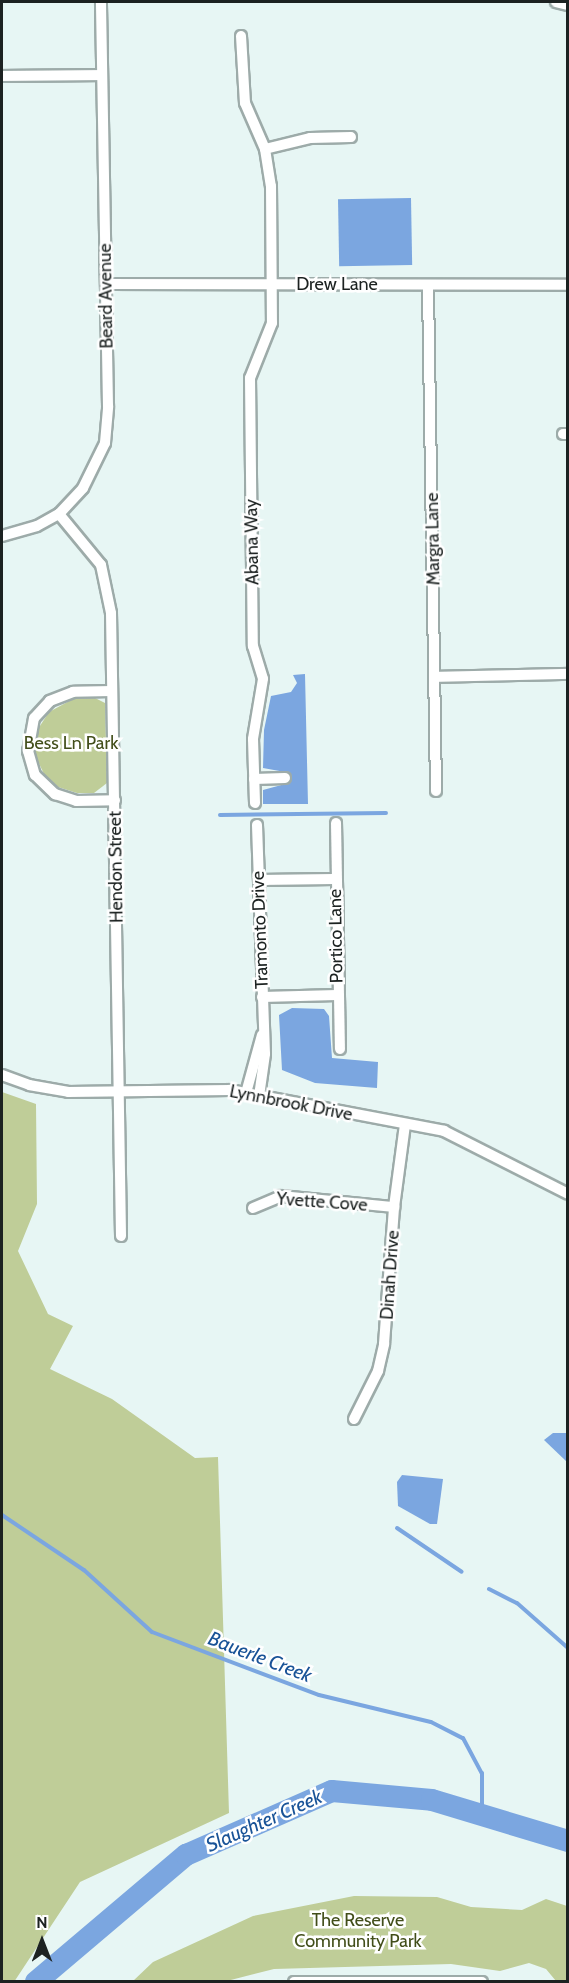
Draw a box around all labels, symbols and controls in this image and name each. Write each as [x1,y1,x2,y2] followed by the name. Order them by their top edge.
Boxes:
[94,243,118,349] street label: Beard Avenue
[296,273,378,295] street label: Drew Lane
[421,492,445,586] street label: Margra Lane
[240,499,264,585] street label: Abana Way
[24,732,118,754] park label: Bess Ln Park
[104,811,128,923] street label: Hendon Street
[247,871,273,989] street label: Tramonto Drive
[324,889,348,983] street label: Portico Lane
[228,1081,354,1125] street label: Lynnbrook Drive
[276,1188,368,1216] street label: Yvette Cove
[376,1230,404,1320] street label: Dinah Drive
[205,1626,315,1688] water label: Bauerle Creek
[202,1785,326,1857] water label: Slaughter Creek
[294,1910,422,1952] park label: The Reserve Community Park
[12,1911,72,1971] north arrow
[36,1913,48,1932] text: N

